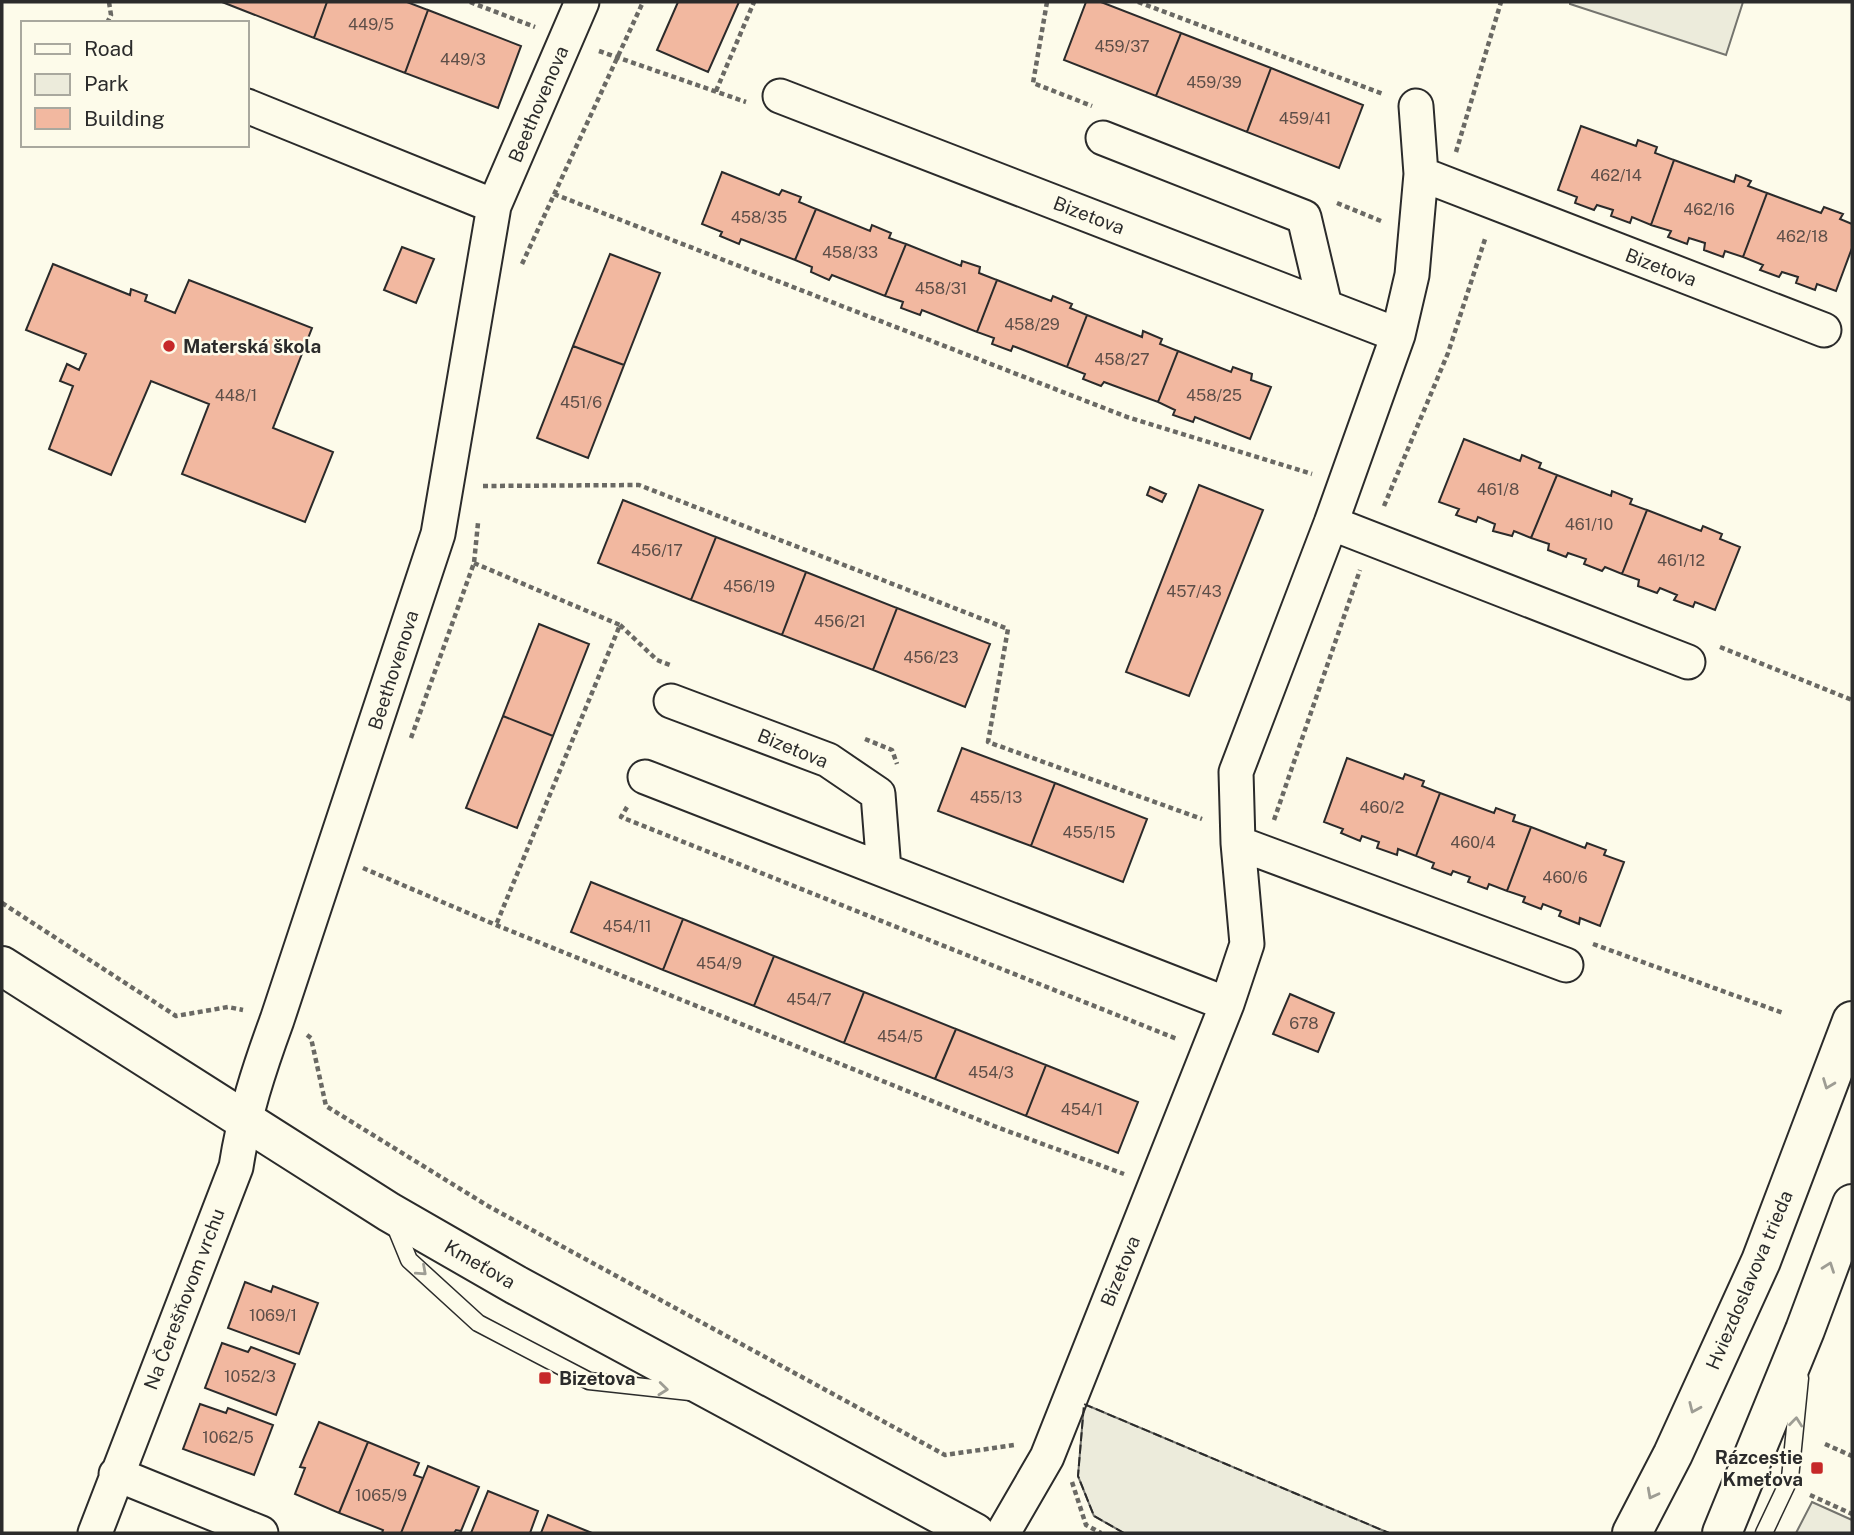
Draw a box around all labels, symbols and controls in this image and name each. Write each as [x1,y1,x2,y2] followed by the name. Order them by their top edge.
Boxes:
[348,15,394,34] house number: 449/5
[21,21,248,147] legend
[84,36,134,61] text: Road
[1094,37,1150,56] house number: 459/37
[504,42,572,166] street label: Beethovenova
[440,50,486,69] house number: 449/3
[84,71,129,96] text: Park
[1186,73,1242,92] house number: 459/39
[84,106,165,131] text: Building
[1279,109,1331,128] house number: 459/41
[1590,166,1642,185] house number: 462/14
[1050,191,1128,239] street label: Bizetova
[1683,200,1735,219] house number: 462/16
[731,208,787,227] house number: 458/35
[1776,227,1828,246] house number: 462/18
[822,243,878,262] house number: 458/33
[1622,243,1700,291] street label: Bizetova
[915,279,967,298] house number: 458/31
[1004,315,1060,334] house number: 458/29
[183,335,321,357] place label: Materská škola
[161,338,177,354] marker: Materská škola
[1094,350,1150,369] house number: 458/27
[215,386,257,405] house number: 448/1
[1186,386,1242,405] house number: 458/25
[560,393,602,412] house number: 451/6
[1477,480,1519,499] house number: 461/8
[1565,515,1613,534] house number: 461/10
[631,541,683,560] house number: 456/17
[1657,551,1705,570] house number: 461/12
[723,577,775,596] house number: 456/19
[1166,582,1222,601] house number: 457/43
[363,607,423,733] street label: Beethovenova
[814,612,866,631] house number: 456/21
[903,648,959,667] house number: 456/23
[754,724,832,772] street label: Bizetova
[970,788,1022,807] house number: 455/13
[1360,798,1404,817] house number: 460/2
[1063,823,1115,842] house number: 455/15
[1450,833,1496,852] house number: 460/4
[1542,868,1588,887] house number: 460/6
[603,917,651,936] house number: 454/11
[696,954,742,973] house number: 454/9
[786,990,832,1009] house number: 454/7
[1289,1014,1319,1033] house number: 678
[877,1027,923,1046] house number: 454/5
[968,1063,1014,1082] house number: 454/3
[1823,1078,1837,1090] one-way arrow
[1061,1100,1103,1119] house number: 454/1
[1701,1187,1797,1373] street label: Hviezdoslavova trieda
[139,1205,229,1393] street label: Na Čerešňovom vrchu
[1096,1232,1144,1310] street label: Bizetova
[441,1235,519,1293] street label: Kmeťova
[1820,1262,1834,1274] one-way arrow
[413,1263,426,1275] one-way arrow
[249,1306,297,1325] house number: 1069/1
[224,1367,276,1386] house number: 1052/3
[559,1367,636,1389] place label: Bizetova
[537,1370,553,1386] marker: Bizetova
[658,1381,669,1396] one-way arrow
[1688,1400,1702,1413] one-way arrow
[1788,1417,1803,1428] one-way arrow
[202,1428,254,1447] house number: 1062/5
[1715,1446,1803,1490] place label: Rázcestie Kmeťova
[1809,1460,1825,1476] marker: Rázcestie Kmeťova
[355,1486,407,1505] house number: 1065/9
[1647,1487,1661,1499] one-way arrow

